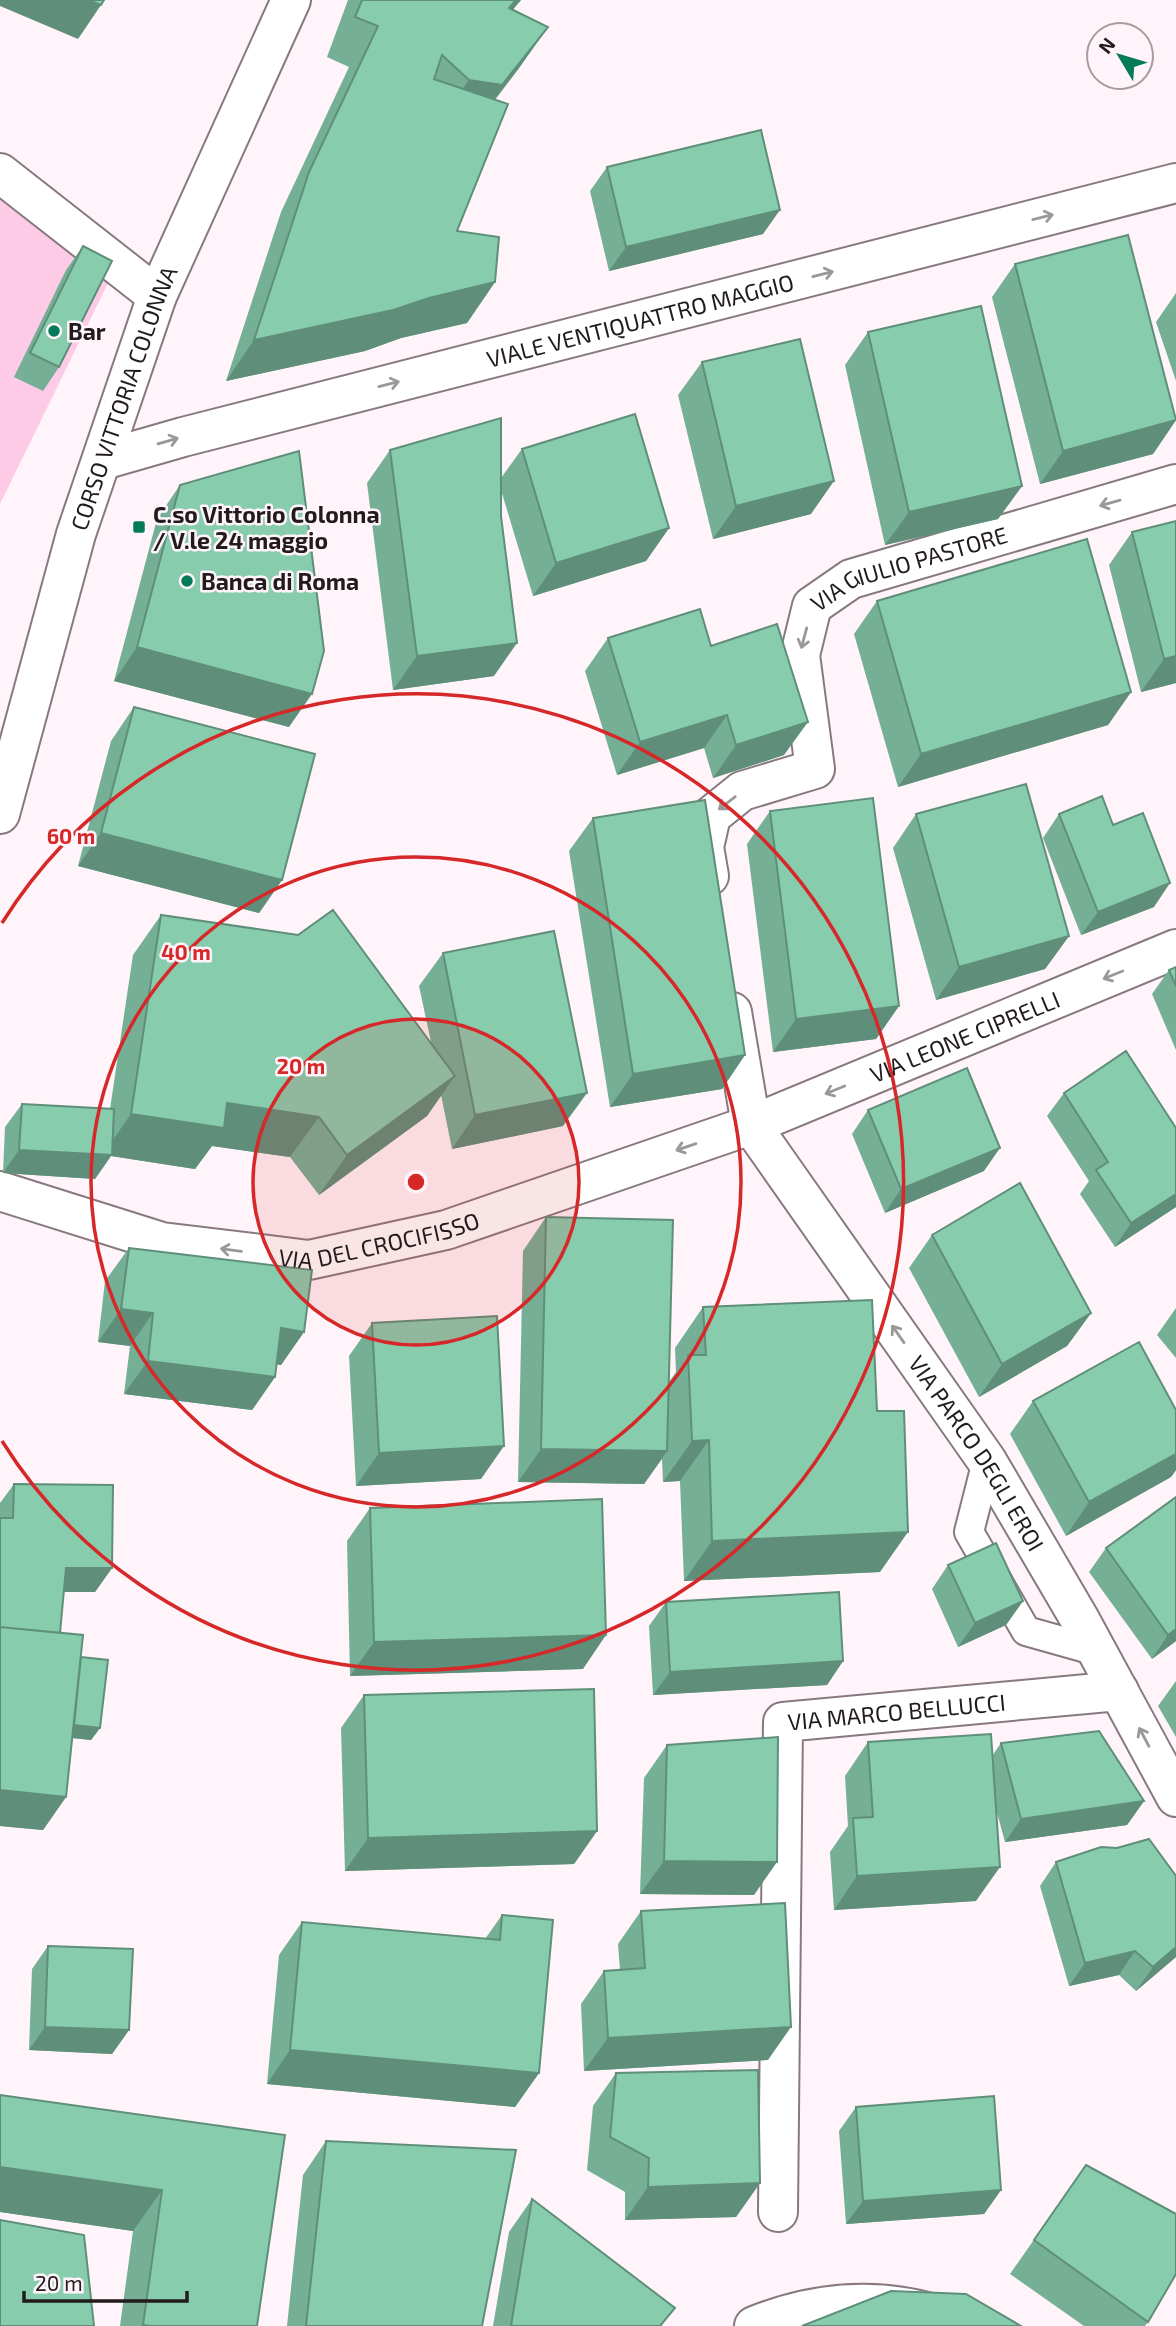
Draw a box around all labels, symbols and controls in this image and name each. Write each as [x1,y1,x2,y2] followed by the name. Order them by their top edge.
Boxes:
[1085,21,1155,91] north arrow
[1093,33,1119,58] text: N
[1031,210,1054,223] one-way arrow
[64,261,183,534] street label: CORSO VITTORIA COLONNA
[484,267,797,373] street label: VIALE VENTIQUATTRO MAGGIO
[811,267,834,280] one-way arrow
[68,317,106,345] place label: Bar
[46,323,62,339] marker: Bar
[377,377,400,390] one-way arrow
[157,434,179,447] one-way arrow
[1100,497,1122,510] one-way arrow
[153,500,380,554] place label: C.so Vittorio Colonna / V.le 24 maggio
[131,519,147,535] marker: C.so Vittorio Colonna / V.le 24 maggio
[805,520,1011,617] street label: VIA GIULIO PASTORE
[201,567,359,595] place label: Banca di Roma
[179,573,195,589] marker: Banca di Roma
[797,626,810,649] one-way arrow
[719,795,737,810] one-way arrow
[47,823,95,848] text: 60 m
[161,939,211,964] text: 40 m
[1103,970,1124,983] one-way arrow
[866,985,1064,1088] street label: VIA LEONE CIPRELLI
[277,1053,325,1078] text: 20 m
[824,1085,846,1098] one-way arrow
[676,1142,698,1154] one-way arrow
[404,1170,428,1194] centre of rings
[277,1206,483,1274] street label: VIA DEL CROCIFISSO
[221,1244,243,1257] one-way arrow
[891,1325,905,1344] one-way arrow
[903,1350,1050,1556] street label: VIA PARCO DEGLI EROI
[786,1688,1007,1736] street label: VIA MARCO BELLUCCI
[1136,1727,1150,1748] one-way arrow
[24,2260,187,2304] scale bar
[35,2270,83,2295] text: 20 m

